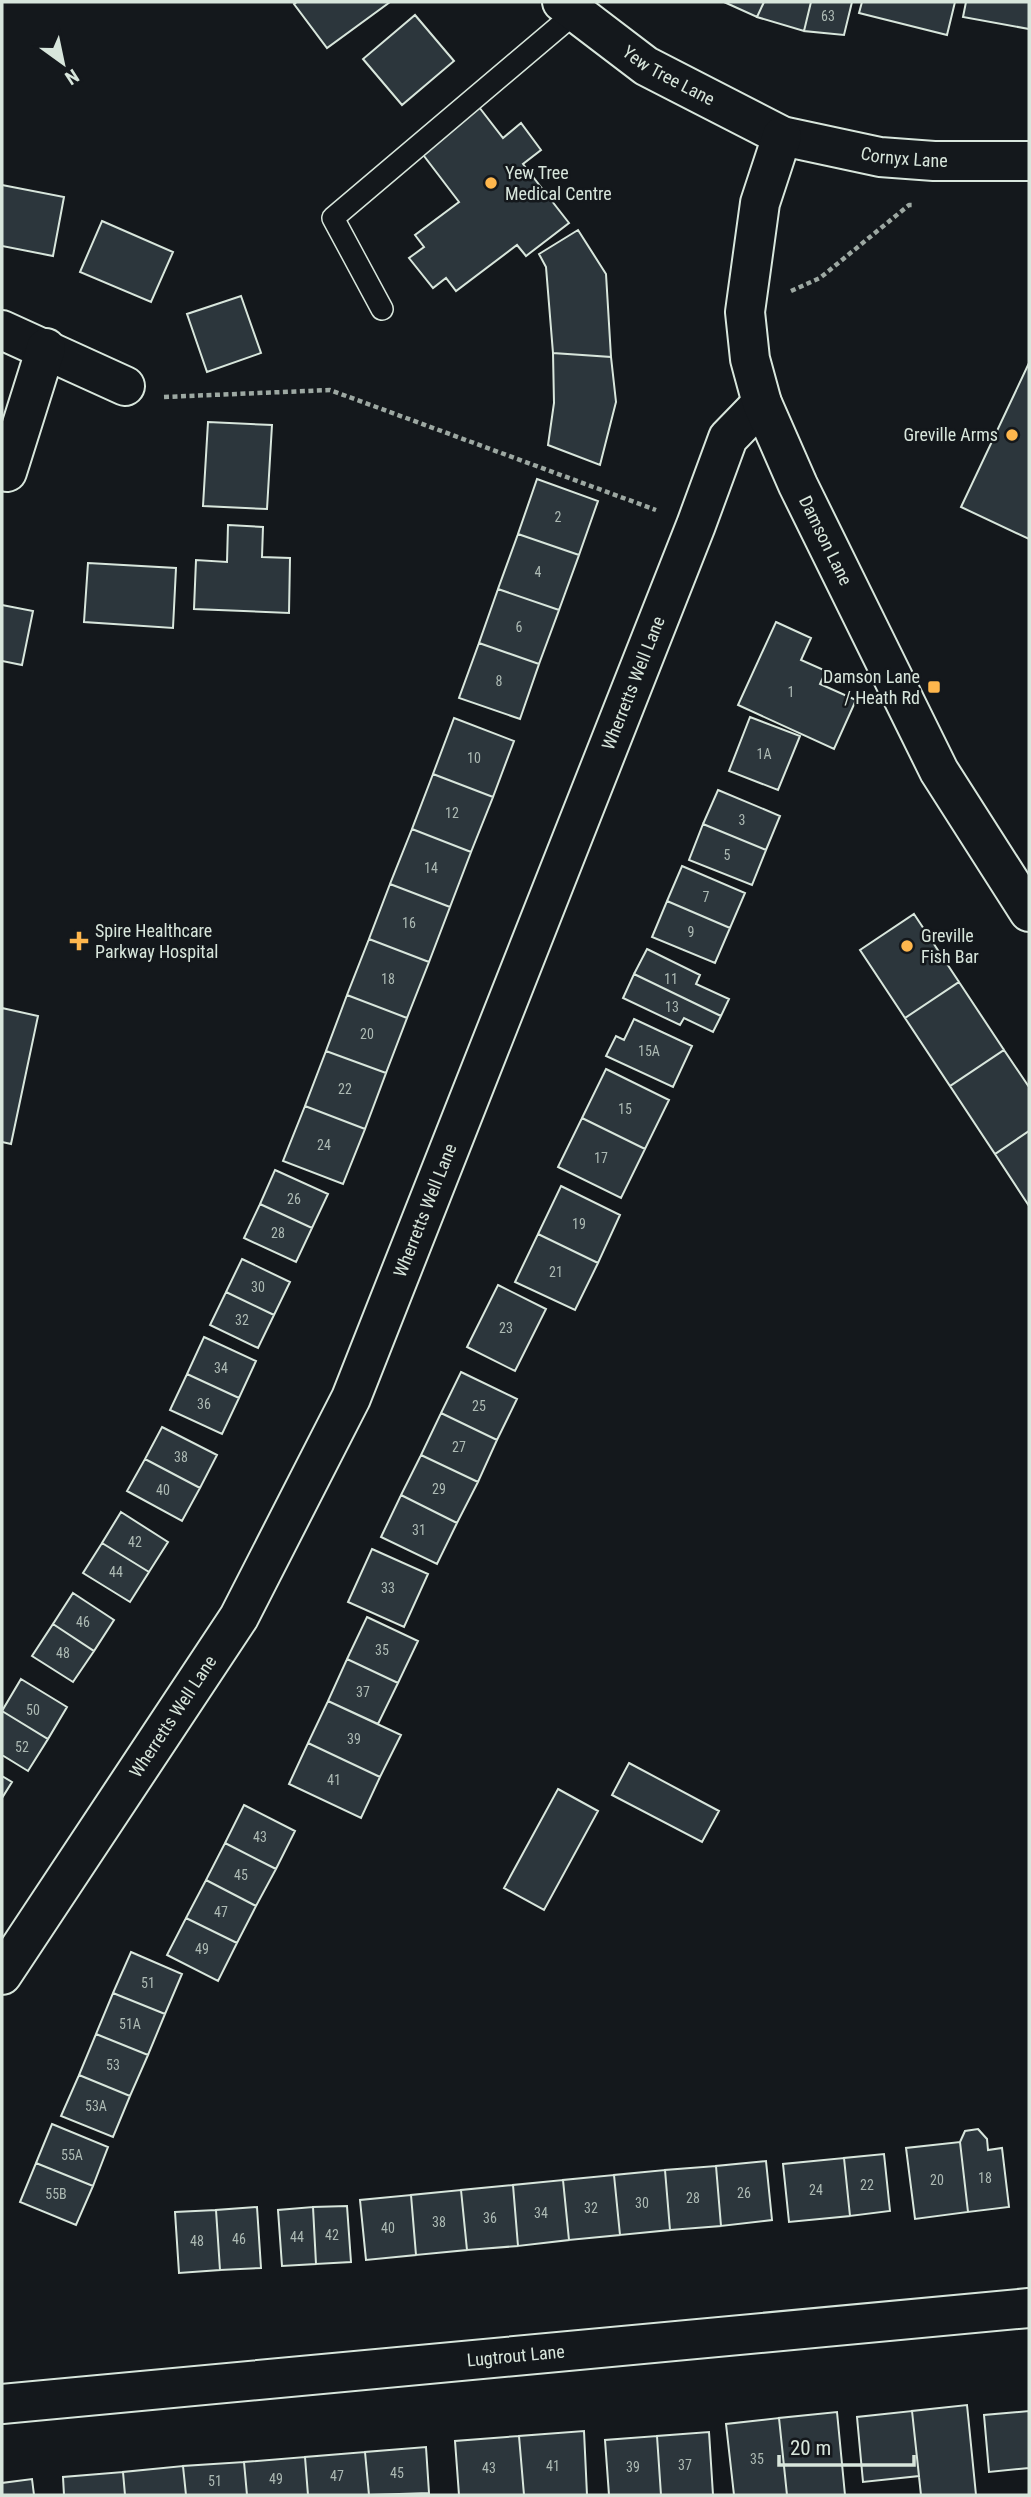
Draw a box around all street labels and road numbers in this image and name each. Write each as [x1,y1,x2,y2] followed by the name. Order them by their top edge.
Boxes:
[619,41,718,109] street label: Yew Tree Lane
[859,142,948,171] street label: Cornyx Lane
[795,492,857,589] street label: Damson Lane
[597,613,669,753] street label: Wherretts Well Lane
[389,1140,460,1280] street label: Wherretts Well Lane
[125,1651,221,1781] street label: Wherretts Well Lane
[466,2340,565,2370] street label: Lugtrout Lane

